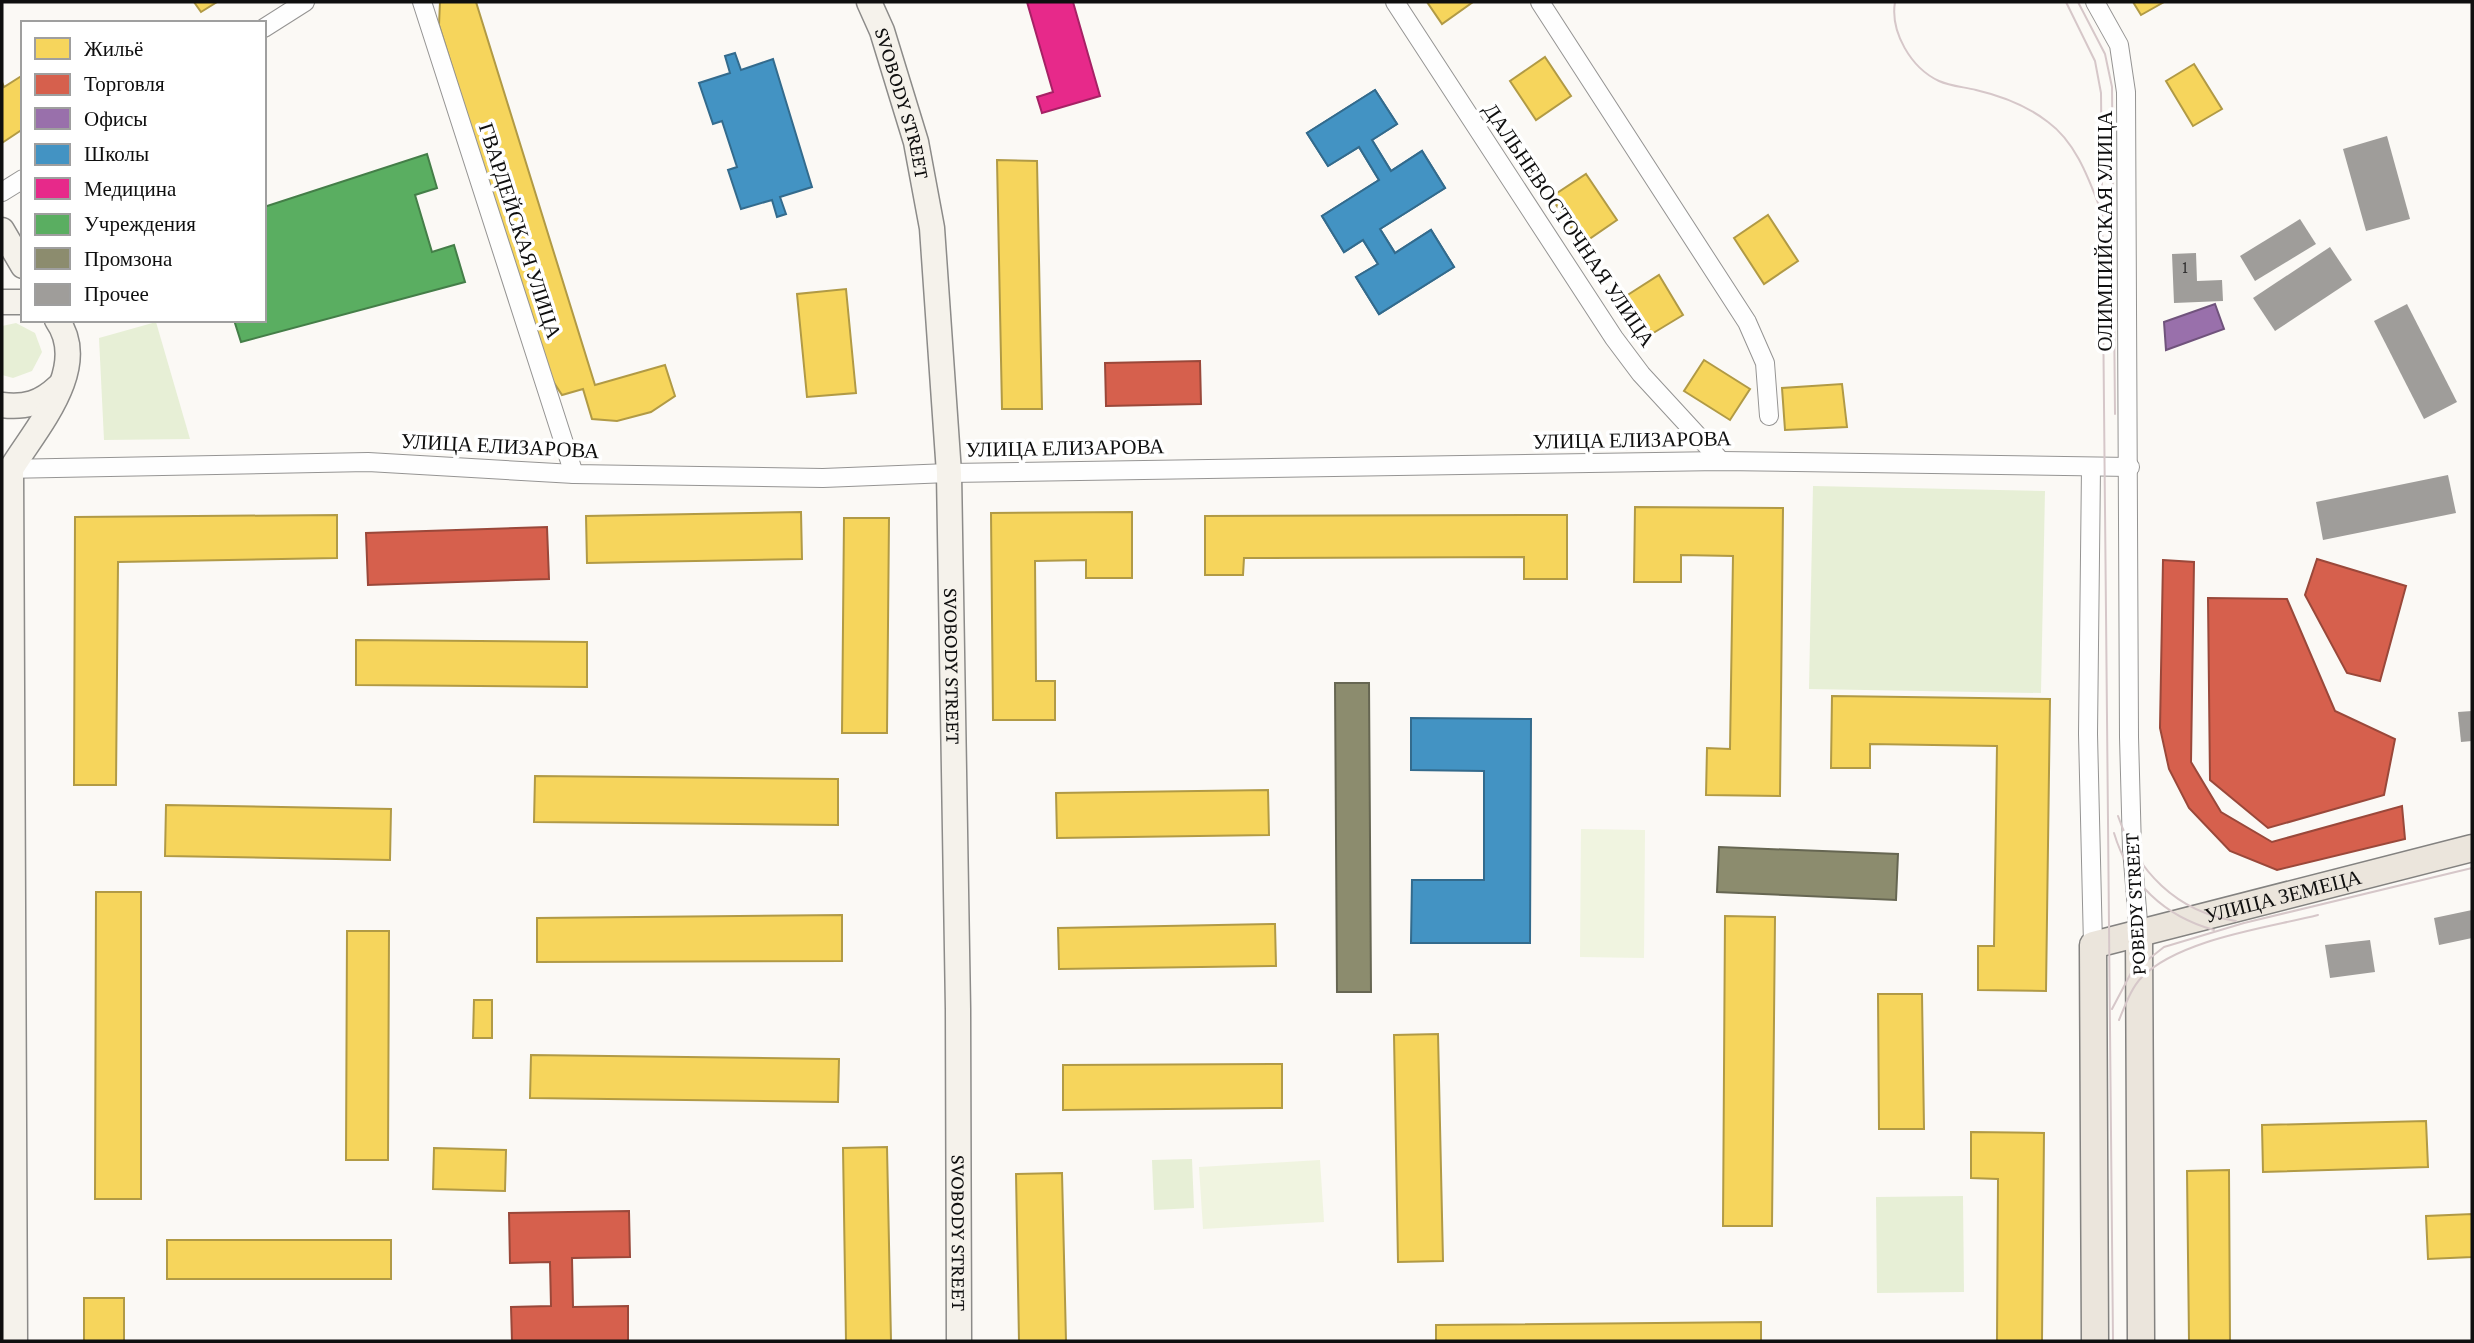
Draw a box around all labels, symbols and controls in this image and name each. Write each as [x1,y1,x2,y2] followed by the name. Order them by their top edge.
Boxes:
[21,21,266,322] legend
[870,25,935,181] street label: SVOBODY STREET
[84,37,143,61] text: Жильё
[84,72,165,96] text: Торговля
[1478,99,1660,352] street label: ДАЛЬНЕВОСТОЧНАЯ УЛИЦА
[84,107,147,131] text: Офисы
[2093,110,2117,352] street label: ОЛИМПИЙСКАЯ УЛИЦА
[474,120,567,343] street label: ГВАРДЕЙСКАЯ УЛИЦА
[84,142,149,166] text: Школы
[84,177,177,201] text: Медицина
[84,212,196,236] text: Учреждения
[84,247,173,271] text: Промзона
[2182,257,2188,277] house number: 1
[84,282,149,306] text: Прочее
[1532,426,1732,454] street label: УЛИЦА ЕЛИЗАРОВА
[400,429,601,463] street label: УЛИЦА ЕЛИЗАРОВА
[965,434,1165,462] street label: УЛИЦА ЕЛИЗАРОВА
[939,588,966,745] street label: SVOBODY STREET
[2119,831,2151,976] street label: POBEDY STREET
[2202,865,2365,928] street label: УЛИЦА ЗЕМЕЦА
[946,1155,971,1312] street label: SVOBODY STREET

